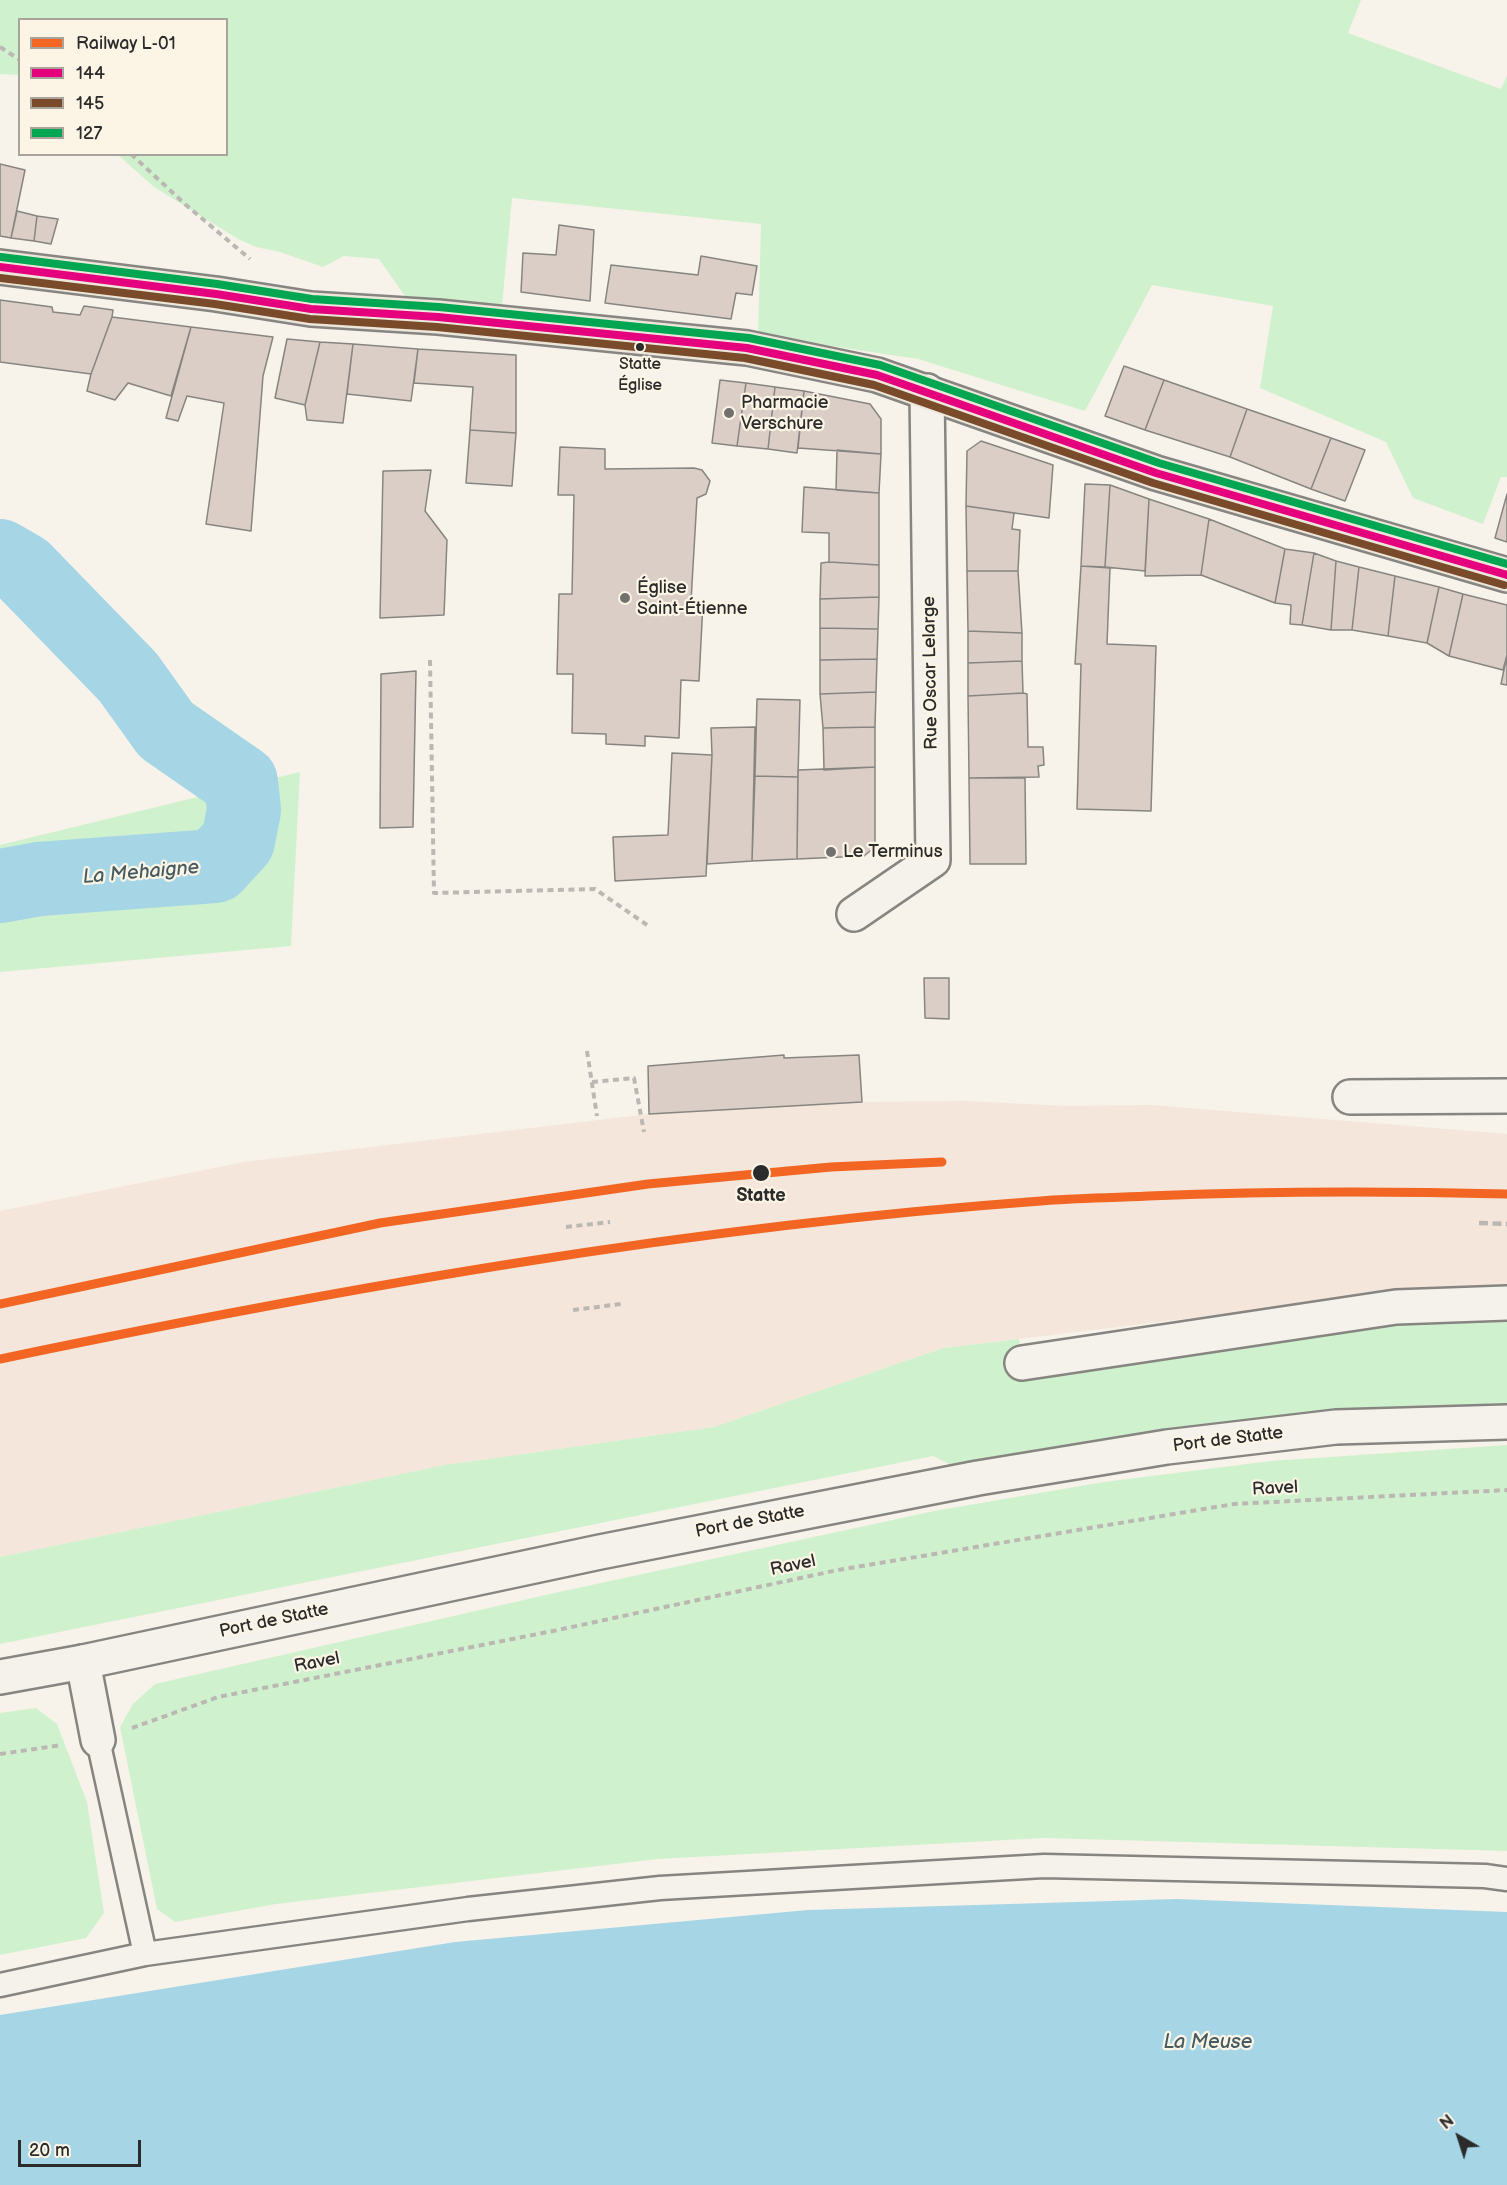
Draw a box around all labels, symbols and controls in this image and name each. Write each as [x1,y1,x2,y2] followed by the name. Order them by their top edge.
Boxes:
[18,18,228,156] legend
[76,33,176,54] text: Railway L-01
[76,63,105,84] text: 144
[76,93,104,114] text: 145
[76,123,102,144] text: 127
[634,341,646,353] marker: Statte Église
[618,355,662,393] place label: Statte Église
[741,392,828,434] place label: Pharmacie Verschure
[722,406,736,420] marker: Pharmacie Verschure
[637,577,747,620] place label: Église Saint-Étienne
[618,591,632,605] marker: Église Saint-Étienne
[919,596,943,750] street label: Rue Oscar Lelarge
[843,841,943,863] place label: Le Terminus
[824,845,838,859] marker: Le Terminus
[82,856,200,890] water label: La Mehaigne
[751,1163,771,1183] marker: Statte
[736,1185,786,1207] place label: Statte
[1172,1423,1284,1457] street label: Port de Statte
[1251,1477,1299,1501] street label: Ravel
[693,1501,807,1543] street label: Port de Statte
[768,1551,818,1581] street label: Ravel
[217,1599,331,1643] street label: Port de Statte
[292,1648,342,1678] street label: Ravel
[1164,2031,1252,2055] water label: La Meuse
[1429,2107,1489,2167] north arrow
[1437,2111,1458,2134] text: N
[21,2128,144,2166] scale bar
[29,2140,70,2161] text: 20 m

